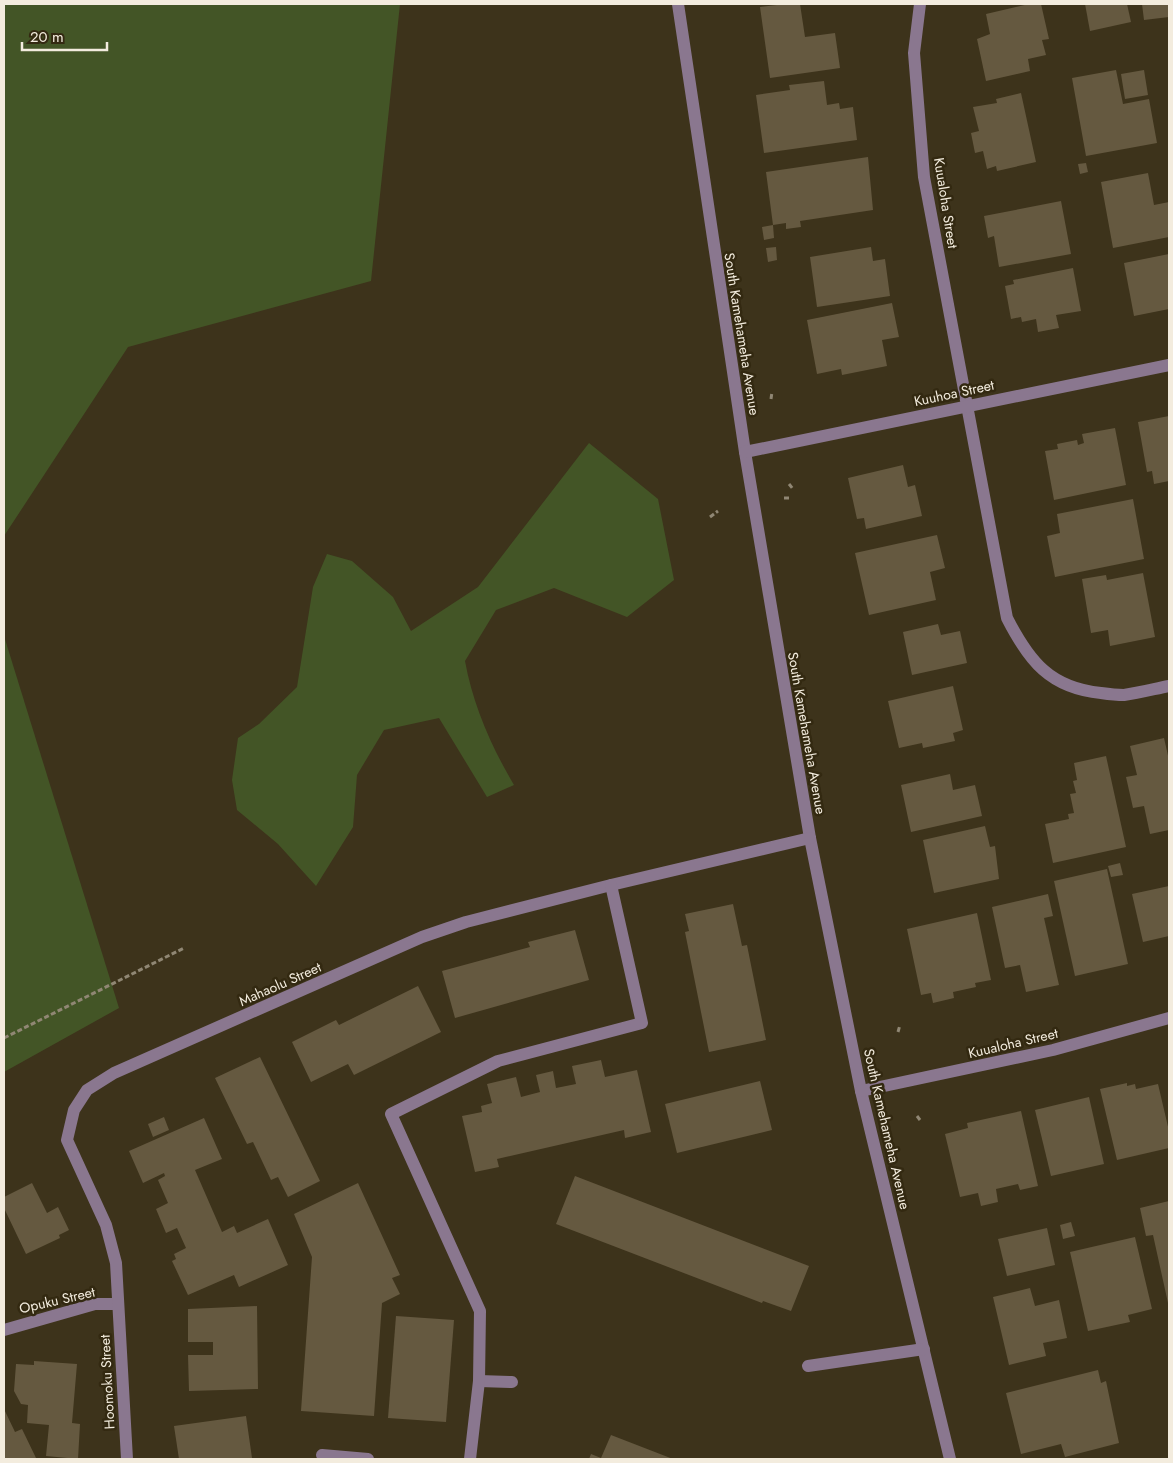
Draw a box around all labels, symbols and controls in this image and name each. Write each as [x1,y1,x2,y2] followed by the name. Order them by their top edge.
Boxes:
[22,20,108,52] scale bar
[30,26,64,48] text: 20 m
[929,156,963,250] street label: Kuualoha Street
[719,251,765,417] street label: South Kamehameha Avenue
[912,375,997,411] street label: Kuuhoa Street
[783,650,831,816] street label: South Kamehameha Avenue
[236,957,325,1011] street label: Mahaolu Street
[966,1023,1060,1063] street label: Kuualoha Street
[859,1047,915,1211] street label: South Kamehameha Avenue
[17,1281,98,1318] street label: Opuku Street
[94,1333,119,1430] street label: Hoomoku Street

